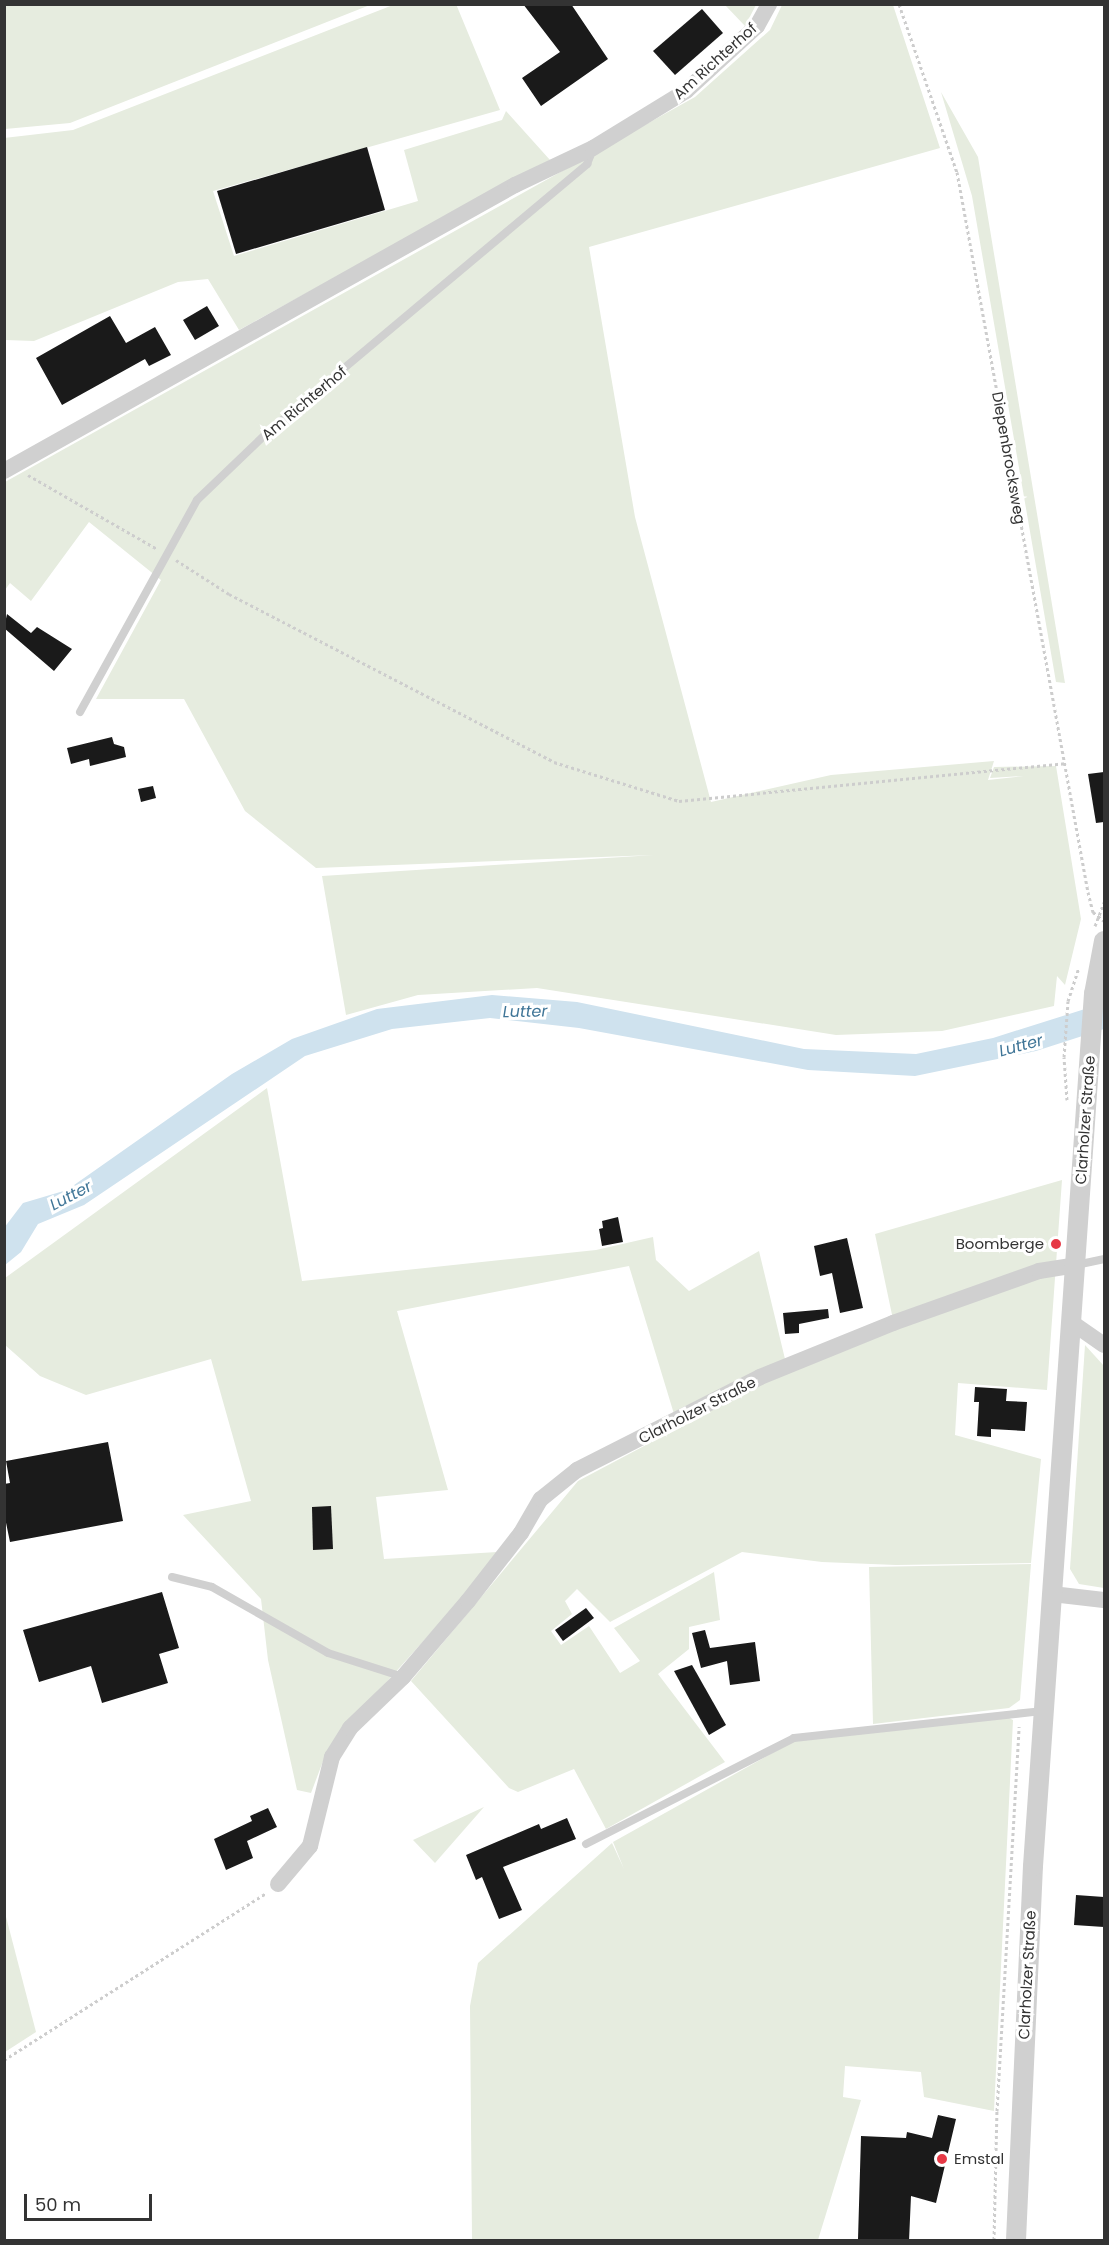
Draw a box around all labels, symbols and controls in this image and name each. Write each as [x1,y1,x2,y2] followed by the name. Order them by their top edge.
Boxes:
[670,19,760,103] street label: Am Richterhof
[258,362,350,444] street label: Am Richterhof
[988,390,1030,526] street label: Diepenbrocksweg
[502,1002,548,1022] water label: Lutter
[997,1031,1045,1061] water label: Lutter
[1072,1055,1098,1185] street label: Clarholzer Straße
[47,1177,95,1215] water label: Lutter
[956,1235,1044,1253] place label: Boomberge
[1049,1237,1063,1251] marker: Boomberge
[635,1373,759,1447] street label: Clarholzer Straße
[1015,1910,1039,2040] street label: Clarholzer Straße
[954,2150,1004,2168] place label: Emstal
[935,2152,949,2166] marker: Emstal
[27,2182,154,2220] scale bar
[35,2192,81,2217] text: 50 m

